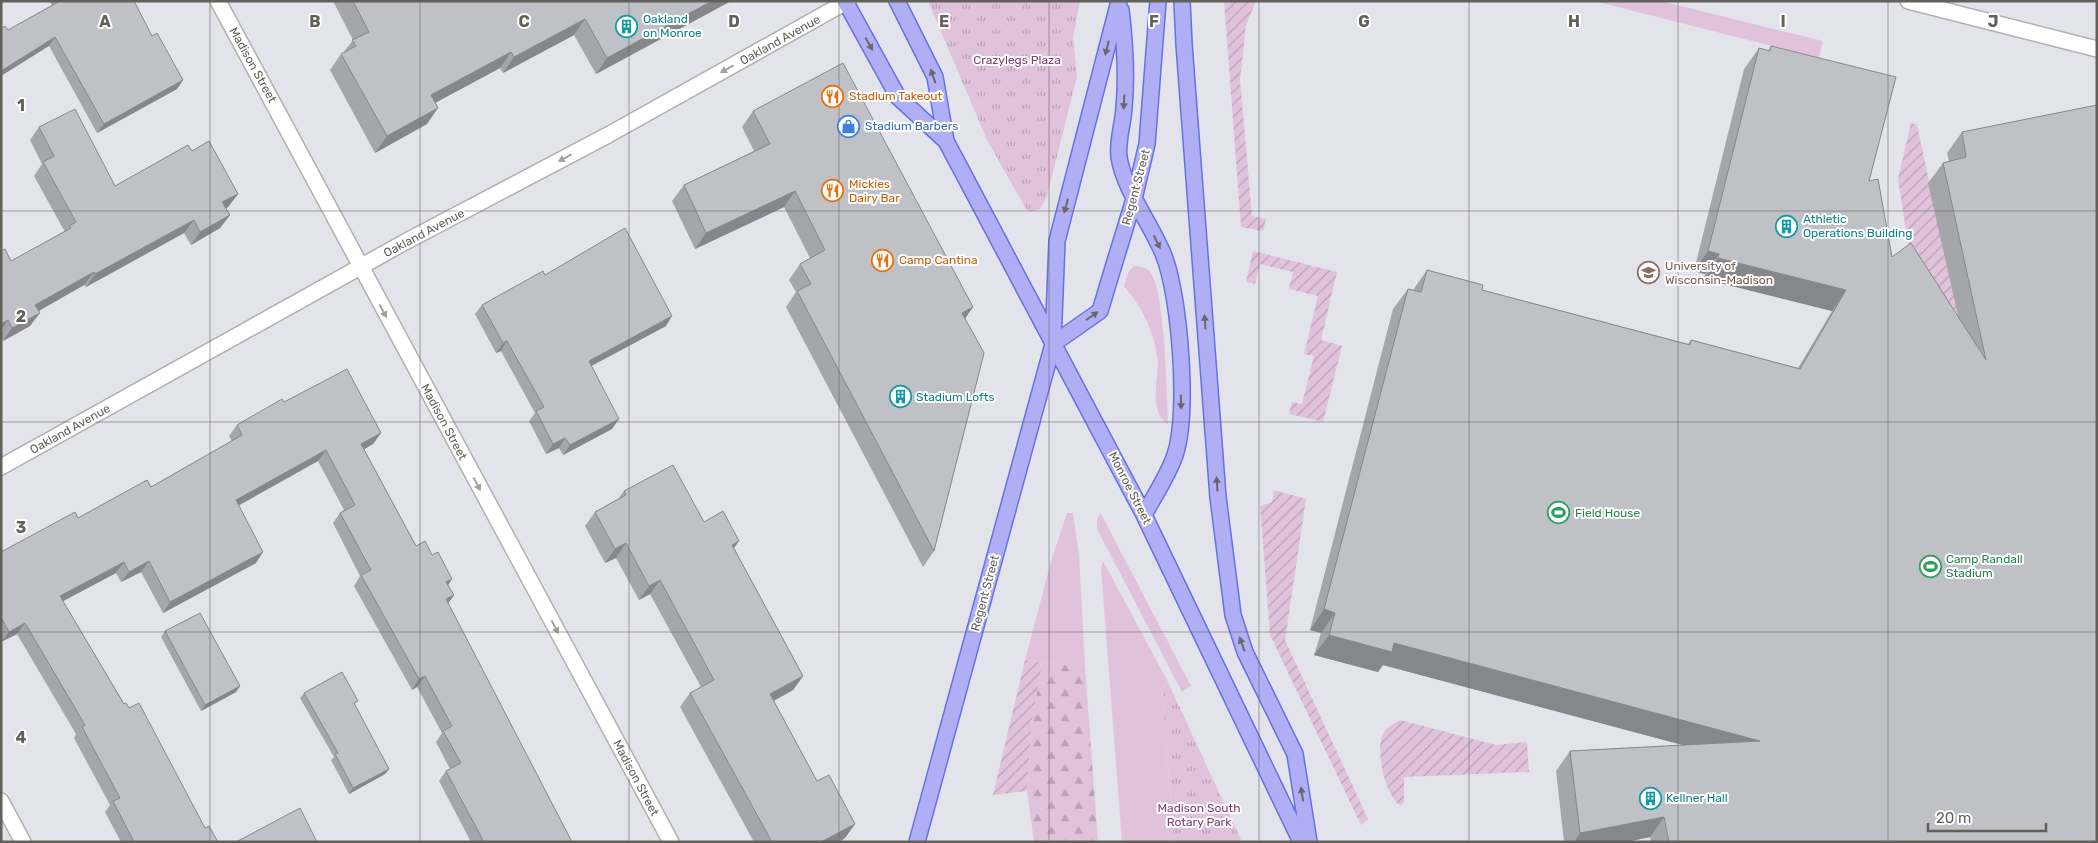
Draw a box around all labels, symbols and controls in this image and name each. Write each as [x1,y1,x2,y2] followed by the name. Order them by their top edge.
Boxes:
[99,12,111,31] text: A
[309,12,321,31] text: B
[518,12,530,31] text: C
[643,12,702,40] place label: Oakland on Monroe
[728,12,740,31] text: D
[737,12,823,68] street label: Oakland Avenue
[939,12,949,31] text: E
[1149,12,1159,31] text: F
[1358,12,1370,31] text: G
[1568,12,1580,31] text: H
[1780,12,1786,31] text: I
[1988,12,1998,31] text: J
[615,14,639,38] building icon: Oakland on Monroe
[226,25,280,105] street label: Madison Street
[865,37,873,51] one-way arrow
[1103,41,1111,56] one-way arrow
[973,53,1061,67] park label: Crazylegs Plaza
[721,65,734,74] one-way arrow
[929,68,937,83] one-way arrow
[821,84,845,108] restaurant icon: Stadium Takeout
[849,89,943,103] place label: Stadium Takeout
[1120,94,1128,110] one-way arrow
[17,96,25,115] text: 1
[837,114,861,138] shop icon: Stadium Barbers
[865,119,958,133] place label: Stadium Barbers
[1119,147,1153,226] street label: Regent Street
[558,154,572,162] one-way arrow
[849,177,900,205] place label: Mickies Dairy Bar
[821,179,845,203] restaurant icon: Mickies Dairy Bar
[1062,198,1070,213] one-way arrow
[381,206,467,260] street label: Oakland Avenue
[1803,212,1912,240] place label: Athletic Operations Building
[1775,214,1799,238] building icon: Athletic Operations Building
[1153,235,1161,249] one-way arrow
[871,248,895,272] restaurant icon: Camp Cantina
[899,253,978,267] place label: Camp Cantina
[1665,259,1773,287] place label: University of Wisconsin-Madison
[1637,261,1661,285] school or university icon: University of Wisconsin-Madison
[379,304,388,317] one-way arrow
[16,307,26,326] text: 2
[1085,311,1099,321] one-way arrow
[1201,314,1209,330] one-way arrow
[418,382,470,463] street label: Madison Street
[888,385,912,409] building icon: Stadium Lofts
[916,390,995,404] place label: Stadium Lofts
[1177,394,1185,410] one-way arrow
[27,401,113,457] street label: Oakland Avenue
[1106,449,1154,527] street label: Monroe Street
[1213,476,1221,492] one-way arrow
[473,478,482,491] one-way arrow
[1547,501,1571,525] sports icon: Field House
[1575,506,1640,520] place label: Field House
[16,518,26,537] text: 3
[1946,552,2023,580] place label: Camp Randall Stadium
[968,553,1002,632] street label: Regent Street
[1918,554,1942,578] sports icon: Camp Randall Stadium
[551,620,559,635] one-way arrow
[1238,636,1246,651] one-way arrow
[16,728,27,747] text: 4
[610,738,662,819] street label: Madison Street
[1297,785,1305,801] one-way arrow
[1638,786,1662,810] building icon: Kellner Hall
[1666,791,1728,805] place label: Kellner Hall
[1928,800,2046,832] scale bar
[1158,801,1241,829] park label: Madison South Rotary Park
[1936,809,1971,827] text: 20 m

